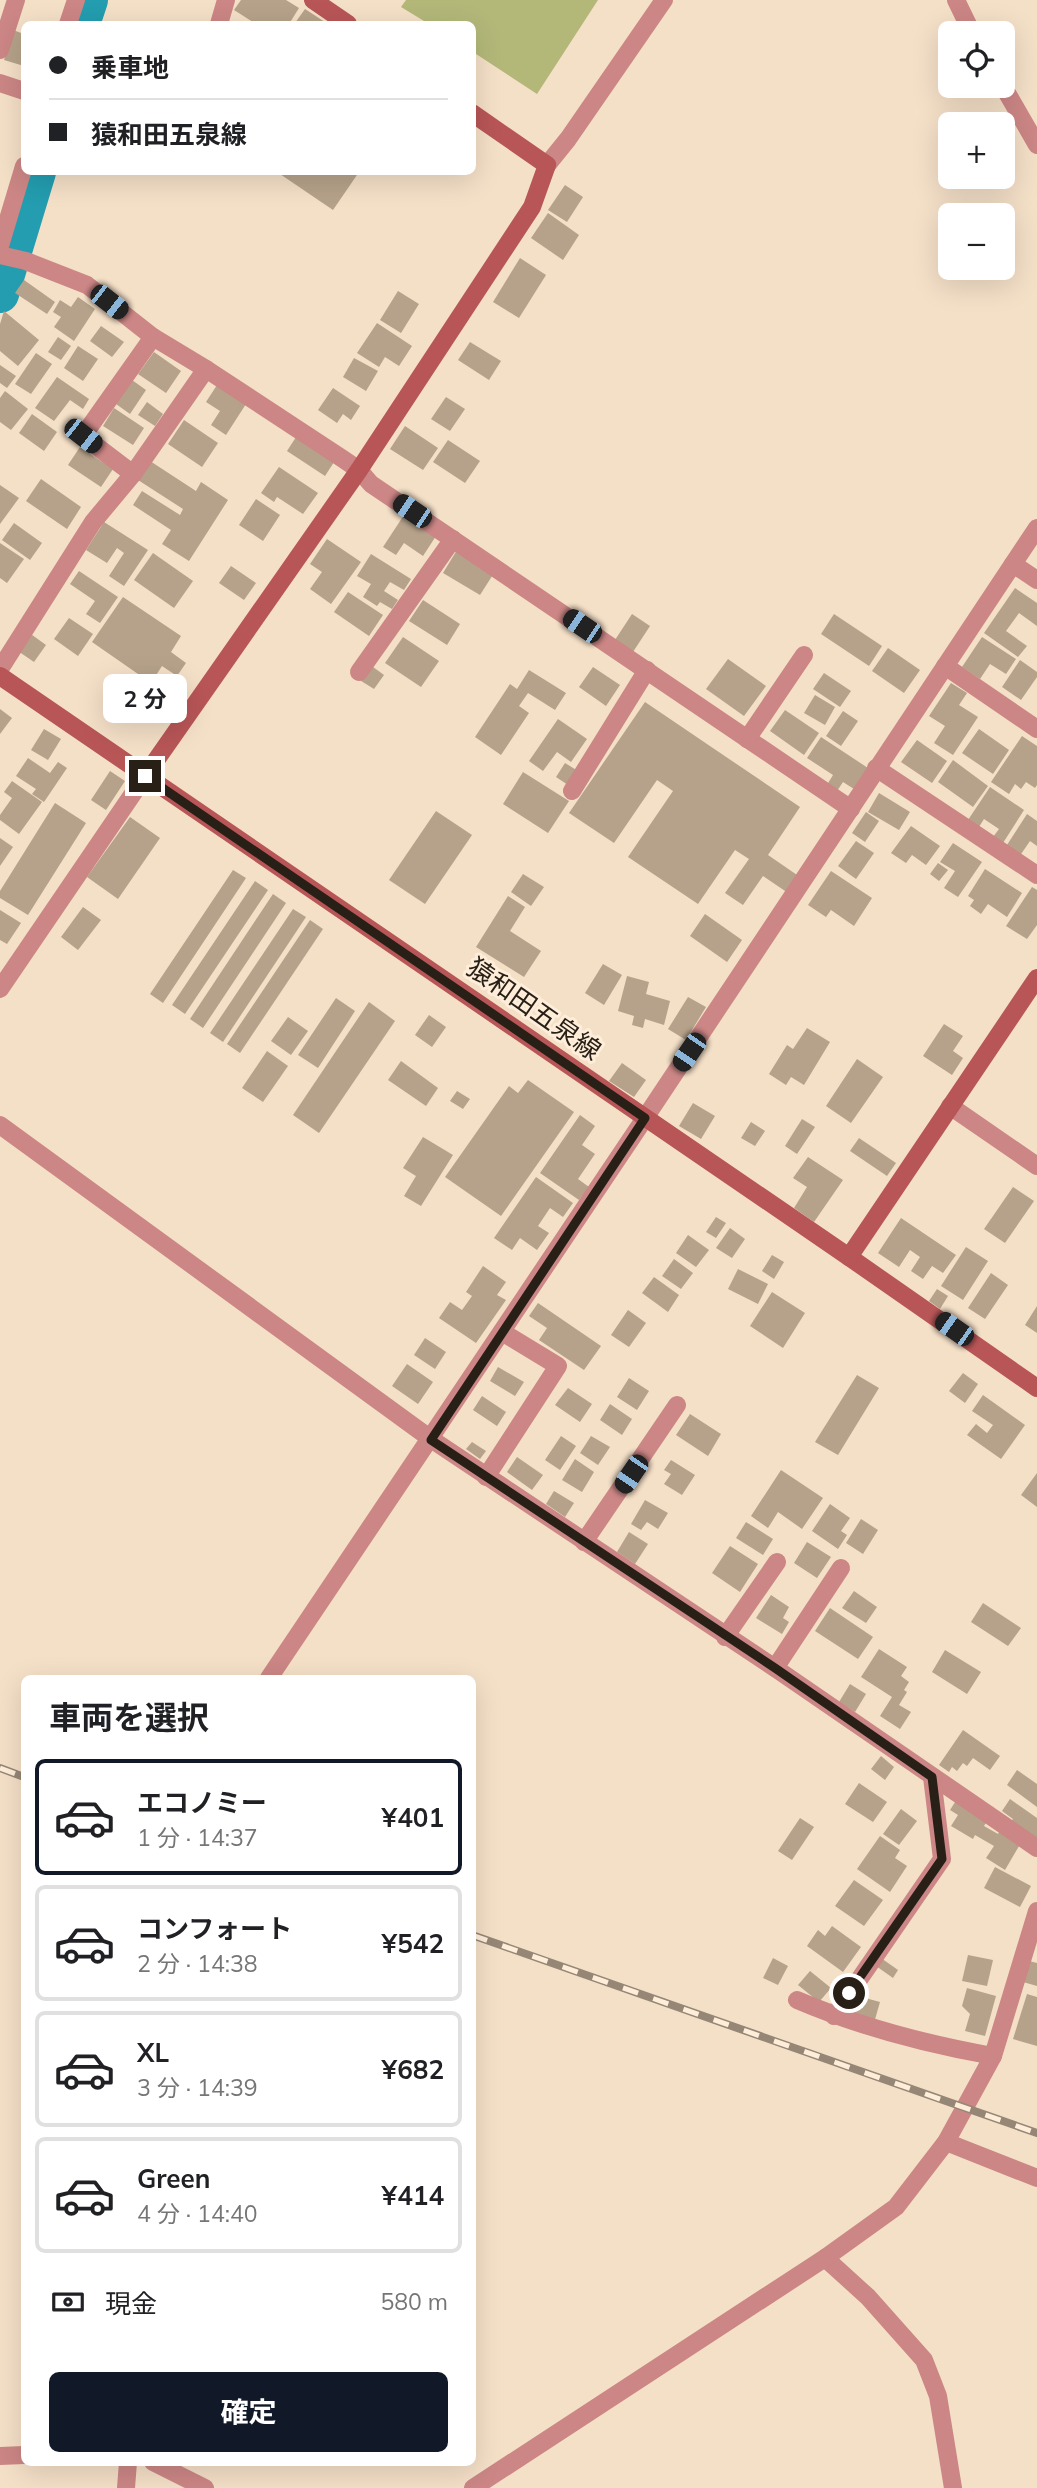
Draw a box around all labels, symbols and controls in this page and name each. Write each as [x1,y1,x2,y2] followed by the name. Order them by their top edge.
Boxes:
[938,21,1015,280] map controls
[938,21,1015,98] button: locate
[91,51,169,84] text: 乗車地
[938,112,1015,189] button: +
[91,118,247,151] text: 猿和田五泉線
[938,203,1015,280] button: −
[86,281,133,323] car
[60,415,107,457] car
[389,491,436,531] car
[559,606,606,646] car
[103,674,187,724] callout: 2 分
[123,684,167,713] text: 2 分
[129,760,161,792] route end
[461,950,608,1067] street label: 猿和田五泉線
[669,1029,710,1075] car
[931,1308,978,1350] car
[611,1451,652,1497] car
[49,1697,209,1737] text: 車両を選択
[53,1786,116,1849] icon: car
[137,1786,267,1819] text: エコノミー
[382,1801,444,1834] text: ¥401
[137,1823,258,1852] text: 1 分 · 14:37
[53,1912,116,1975] icon: car
[137,1912,292,1945] text: コンフォート
[382,1927,444,1960] text: ¥542
[137,1949,258,1978] text: 2 分 · 14:38
[833,1977,865,2009] route start
[137,2036,169,2069] text: XL
[53,2038,116,2101] icon: car
[382,2053,444,2086] text: ¥682
[137,2073,258,2102] text: 3 分 · 14:39
[137,2162,210,2195] text: Green
[53,2164,116,2227] icon: car
[382,2179,444,2212] text: ¥414
[137,2199,258,2228] text: 4 分 · 14:40
[49,2283,87,2321] icon: cash
[105,2287,157,2320] text: 現金
[380,2287,448,2316] text: 580 m
[49,2372,448,2452] button: 確定

